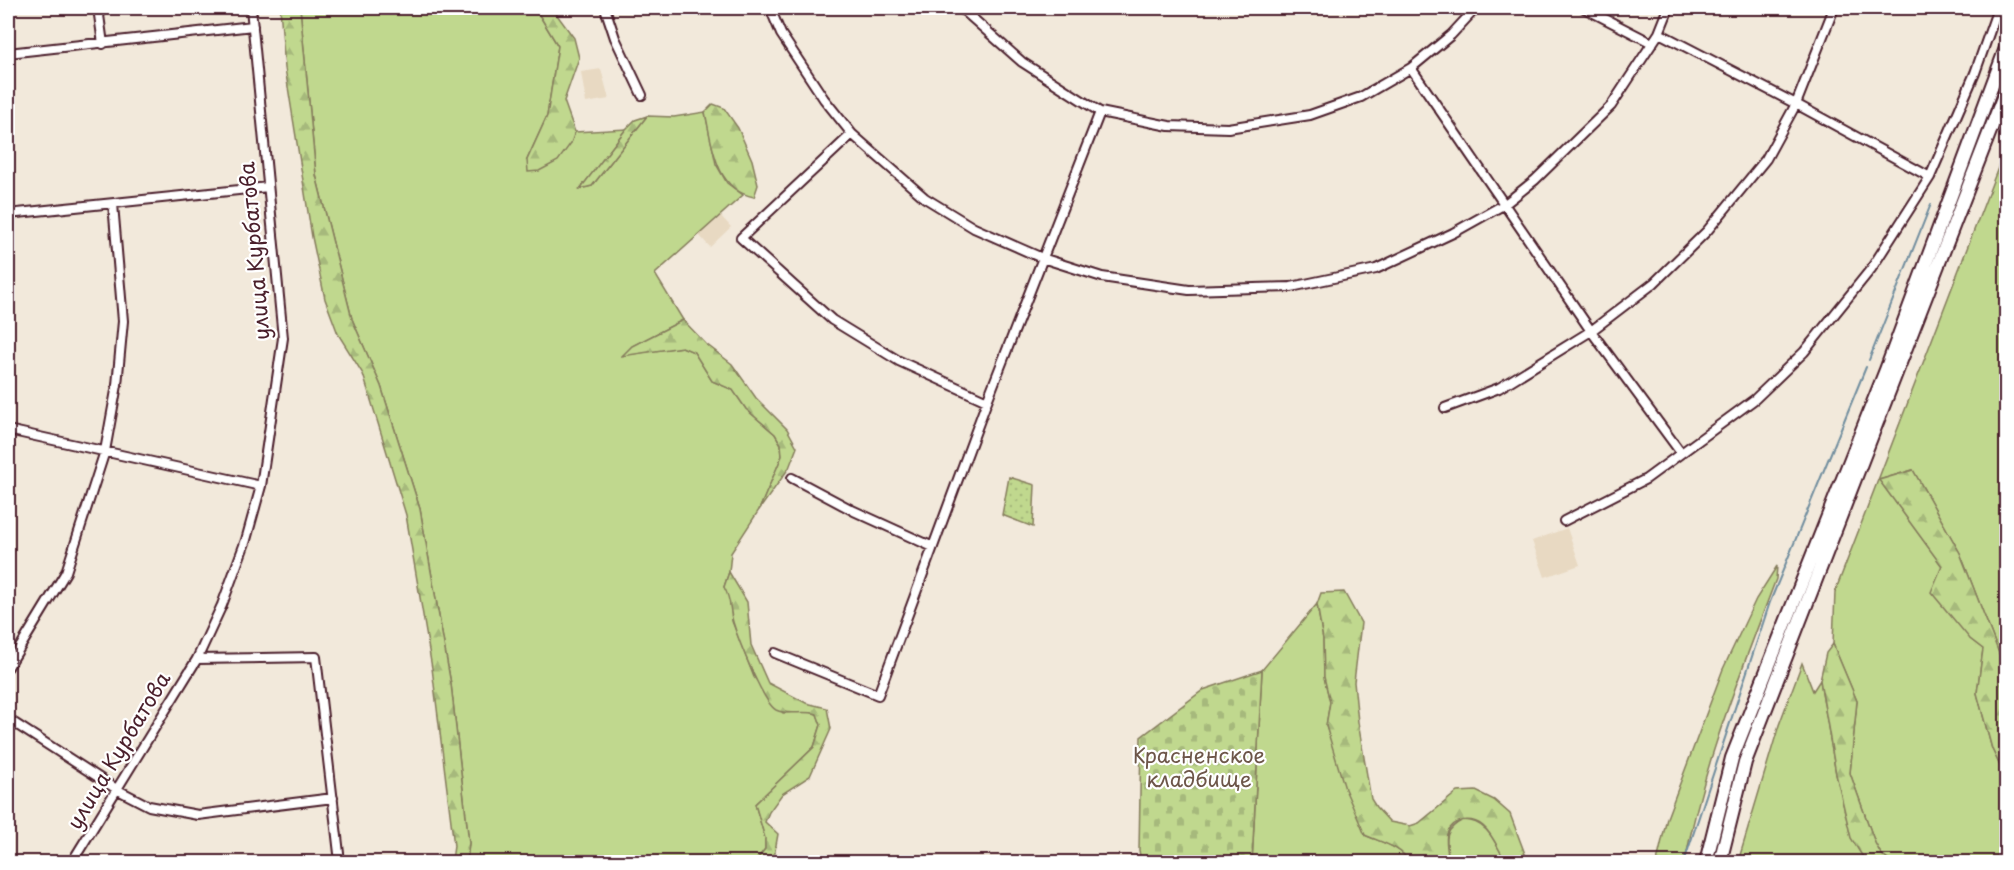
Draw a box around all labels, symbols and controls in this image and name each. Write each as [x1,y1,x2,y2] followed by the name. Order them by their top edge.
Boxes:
[229,161,277,342] street label: улица Курбатова
[57,665,177,835] street label: улица Курбатова
[1133,738,1265,794] park label: Красненское кладбище

